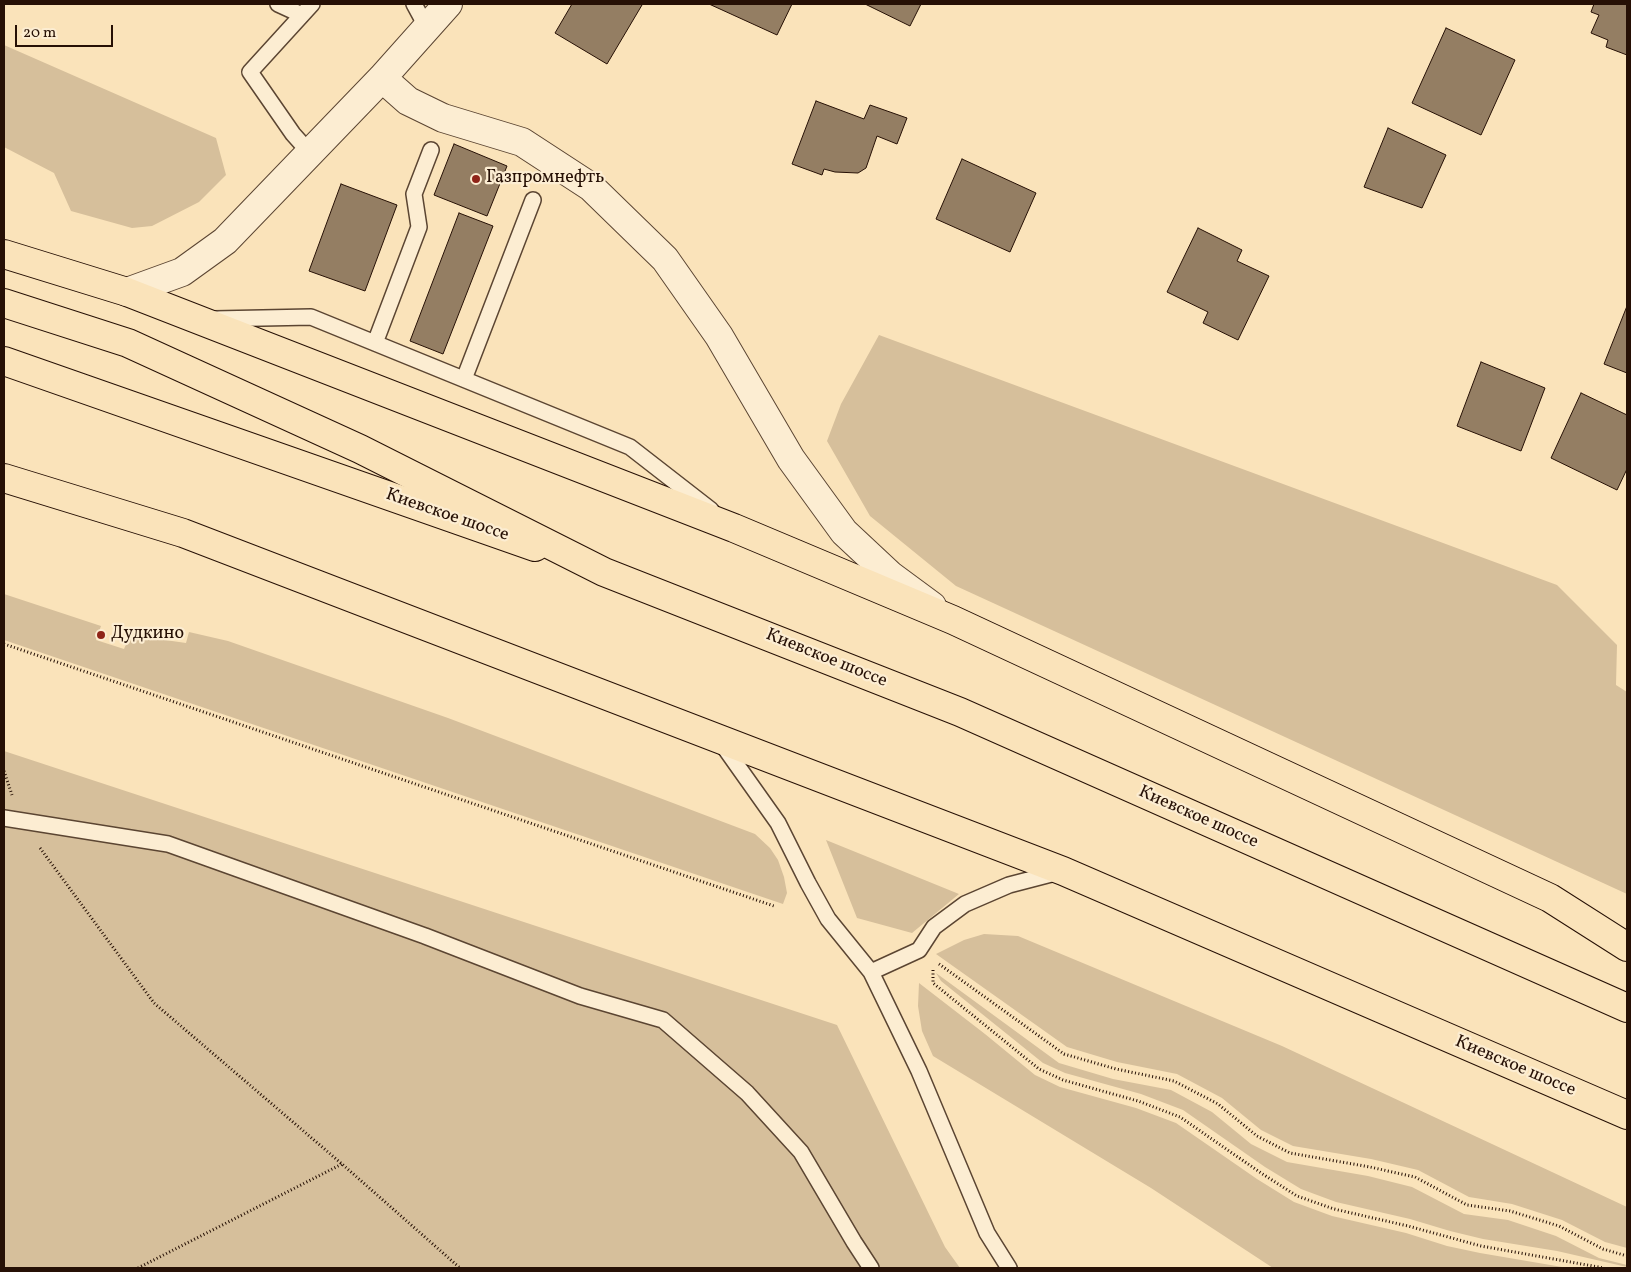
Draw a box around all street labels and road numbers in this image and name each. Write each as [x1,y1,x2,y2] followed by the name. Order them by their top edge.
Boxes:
[382,485,512,547] street label: Киевское шоссе
[762,625,890,693] street label: Киевское шоссе
[1135,782,1261,854] street label: Киевское шоссе
[1451,1032,1579,1102] street label: Киевское шоссе

